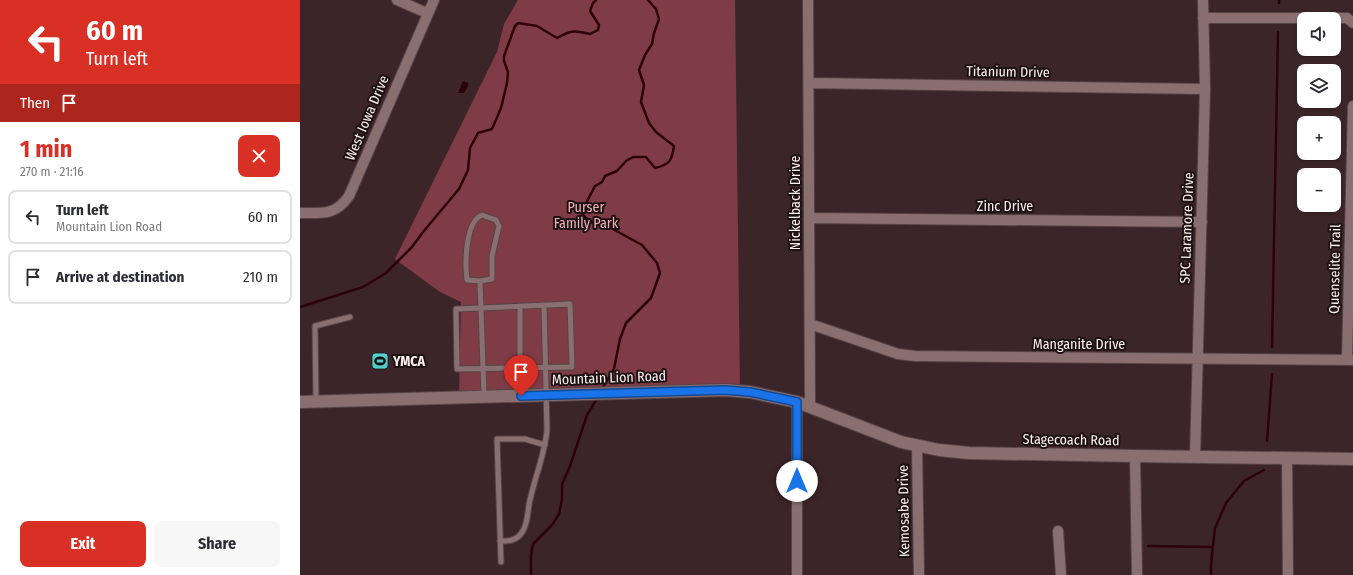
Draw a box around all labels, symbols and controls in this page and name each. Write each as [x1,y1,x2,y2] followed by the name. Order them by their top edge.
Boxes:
[1297,12,1341,212] map controls
[1297,12,1341,56] button: sound
[86,14,143,47] text: 60 m
[20,16,72,68] icon: left
[86,48,148,70] text: Turn left
[966,63,1050,81] street label: Titanium Drive
[1297,64,1341,108] button: layers
[341,73,393,163] street label: West Iowa Drive
[58,92,80,114] icon: arrive
[20,94,50,112] text: Then
[1297,116,1341,160] button: +
[20,135,72,163] text: 1 min
[238,135,280,177] button: close
[787,156,804,250] street label: Nickelback Drive
[20,164,84,179] text: 270 m · 21:16
[1297,168,1341,212] button: −
[1177,172,1197,284] street label: SPC Laramore Drive
[977,198,1033,215] street label: Zinc Drive
[554,199,619,232] park label: Purser Family Park
[56,201,109,219] text: Turn left
[22,206,44,228] icon: left
[248,208,278,226] text: 60 m
[56,219,162,234] text: Mountain Lion Road
[1326,224,1344,314] street label: Quenselite Trail
[22,266,44,288] icon: arrive
[56,268,184,286] text: Arrive at destination
[243,268,278,286] text: 210 m
[1033,336,1125,353] street label: Manganite Drive
[370,351,390,371] sports icon: YMCA
[392,353,426,370] place label: YMCA
[504,355,538,396] pin
[510,361,532,383] icon: arrive
[552,368,666,388] street label: Mountain Lion Road
[1022,431,1120,449] street label: Stagecoach Road
[776,460,818,502] position arrow
[895,465,913,557] street label: Kemosabe Drive
[20,521,146,567] button: Exit
[154,521,280,567] button: Share

